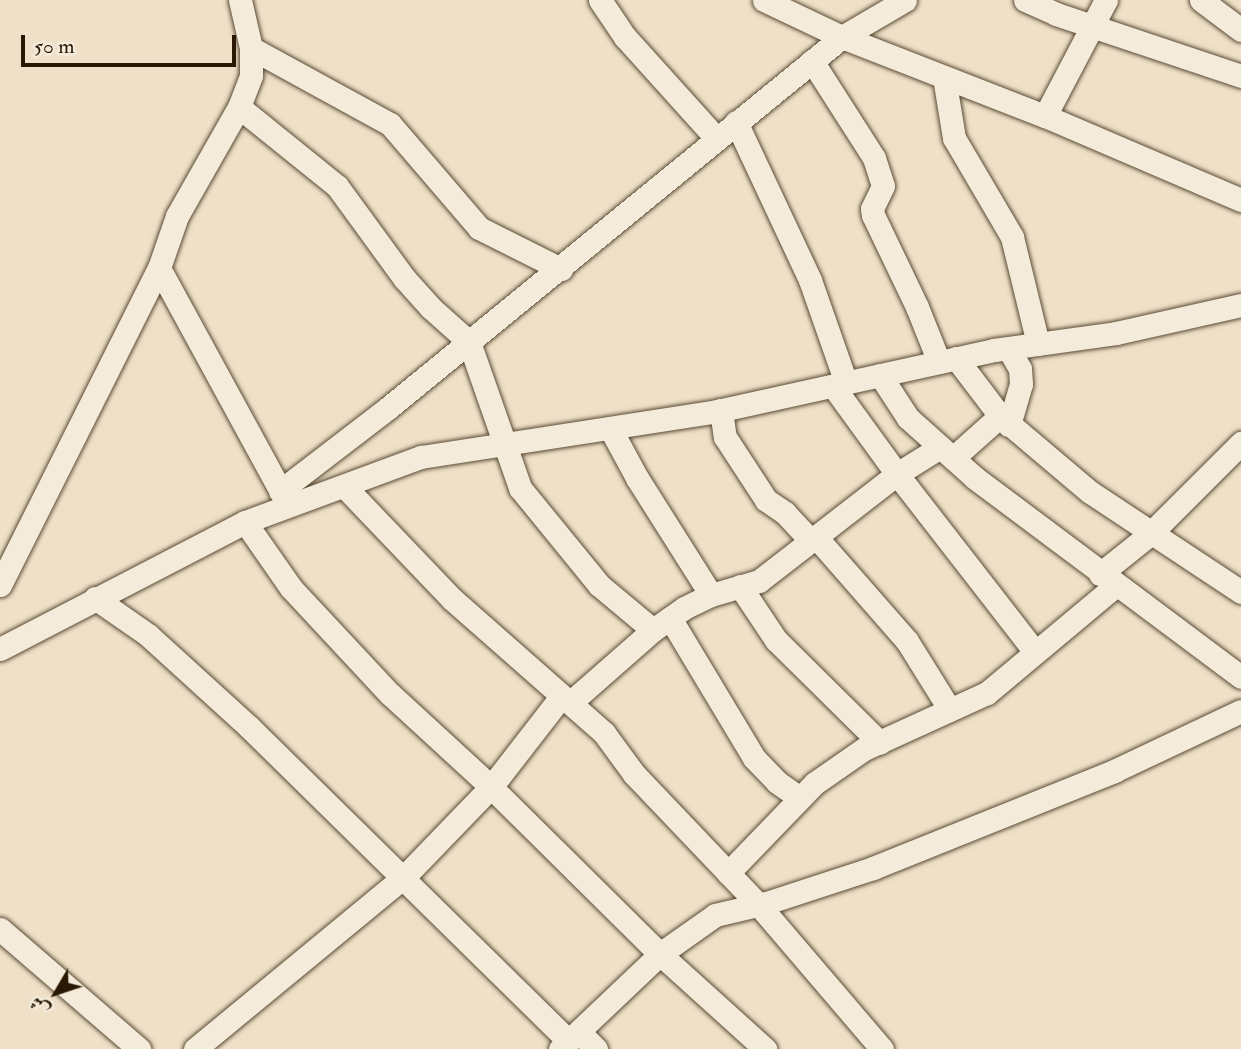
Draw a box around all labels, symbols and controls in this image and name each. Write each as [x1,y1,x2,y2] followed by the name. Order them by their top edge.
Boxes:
[24,21,240,65] scale bar
[34,33,75,60] text: 50 m
[21,958,91,1028] north arrow
[24,991,55,1021] text: ش

